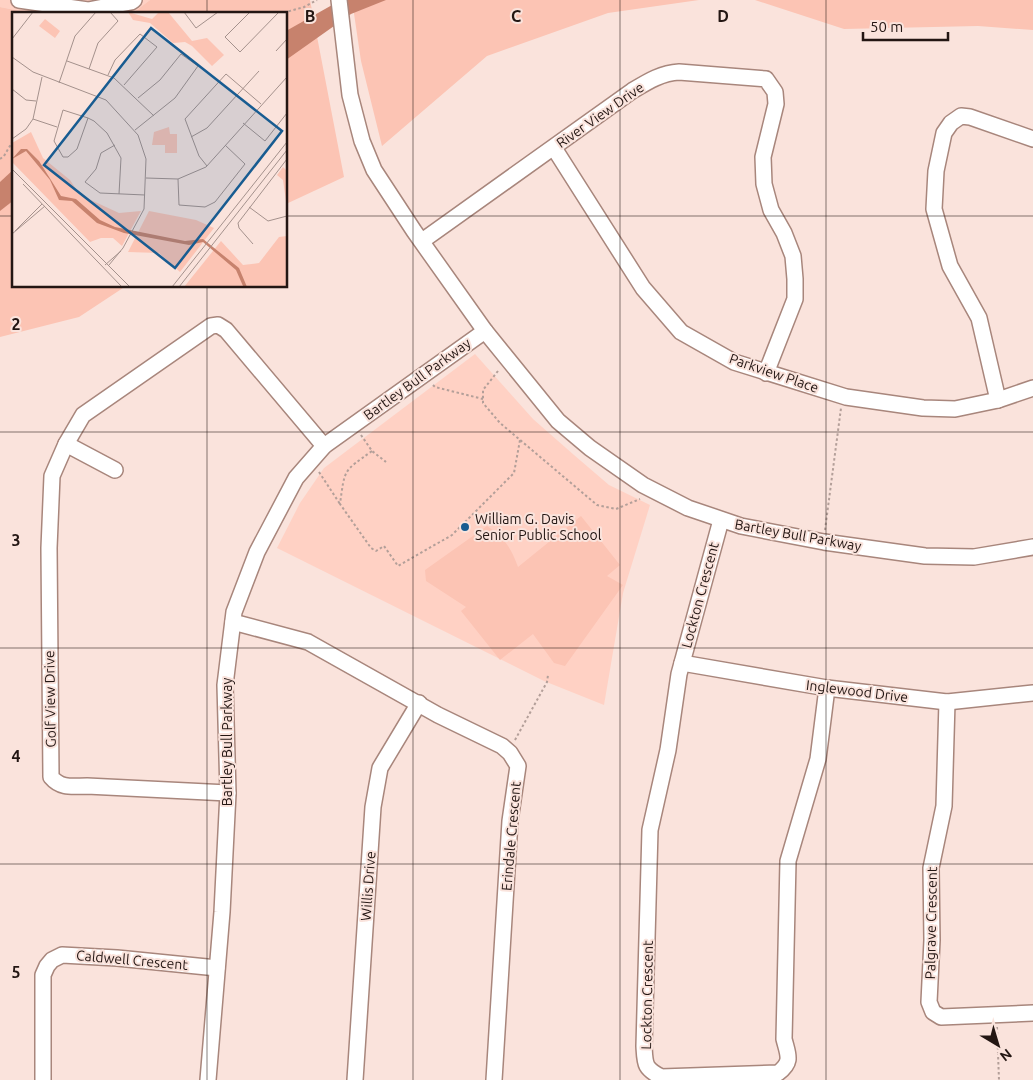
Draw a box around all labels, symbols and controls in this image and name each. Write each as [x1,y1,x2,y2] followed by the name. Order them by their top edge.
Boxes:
[305,7,315,25] text: B
[511,7,521,25] text: C
[717,7,729,25] text: D
[863,10,948,42] scale bar
[12,12,288,288] inset map
[870,18,903,35] text: 50 m
[553,79,647,151] street label: River View Drive
[11,315,21,333] text: 2
[360,335,474,423] street label: Bartley Bull Parkway
[727,350,821,396] street label: Parkview Place
[475,511,602,543] place label: William G. Davis Senior Public School
[733,516,863,554] street label: Bartley Bull Parkway
[459,521,471,533] marker: William G. Davis Senior Public School
[11,531,21,549] text: 3
[678,540,722,650] street label: Lockton Crescent
[41,650,59,748] street label: Golf View Drive
[805,677,909,705] street label: Inglewood Drive
[219,678,235,806] street label: Bartley Bull Parkway
[11,747,21,765] text: 4
[498,780,524,891] street label: Erindale Crescent
[358,851,378,921] street label: Willis Drive
[922,866,940,980] street label: Palgrave Crescent
[638,940,656,1050] street label: Lockton Crescent
[75,947,189,973] street label: Caldwell Crescent
[11,963,21,981] text: 5
[973,1020,1023,1070] north arrow
[997,1046,1015,1065] text: N

